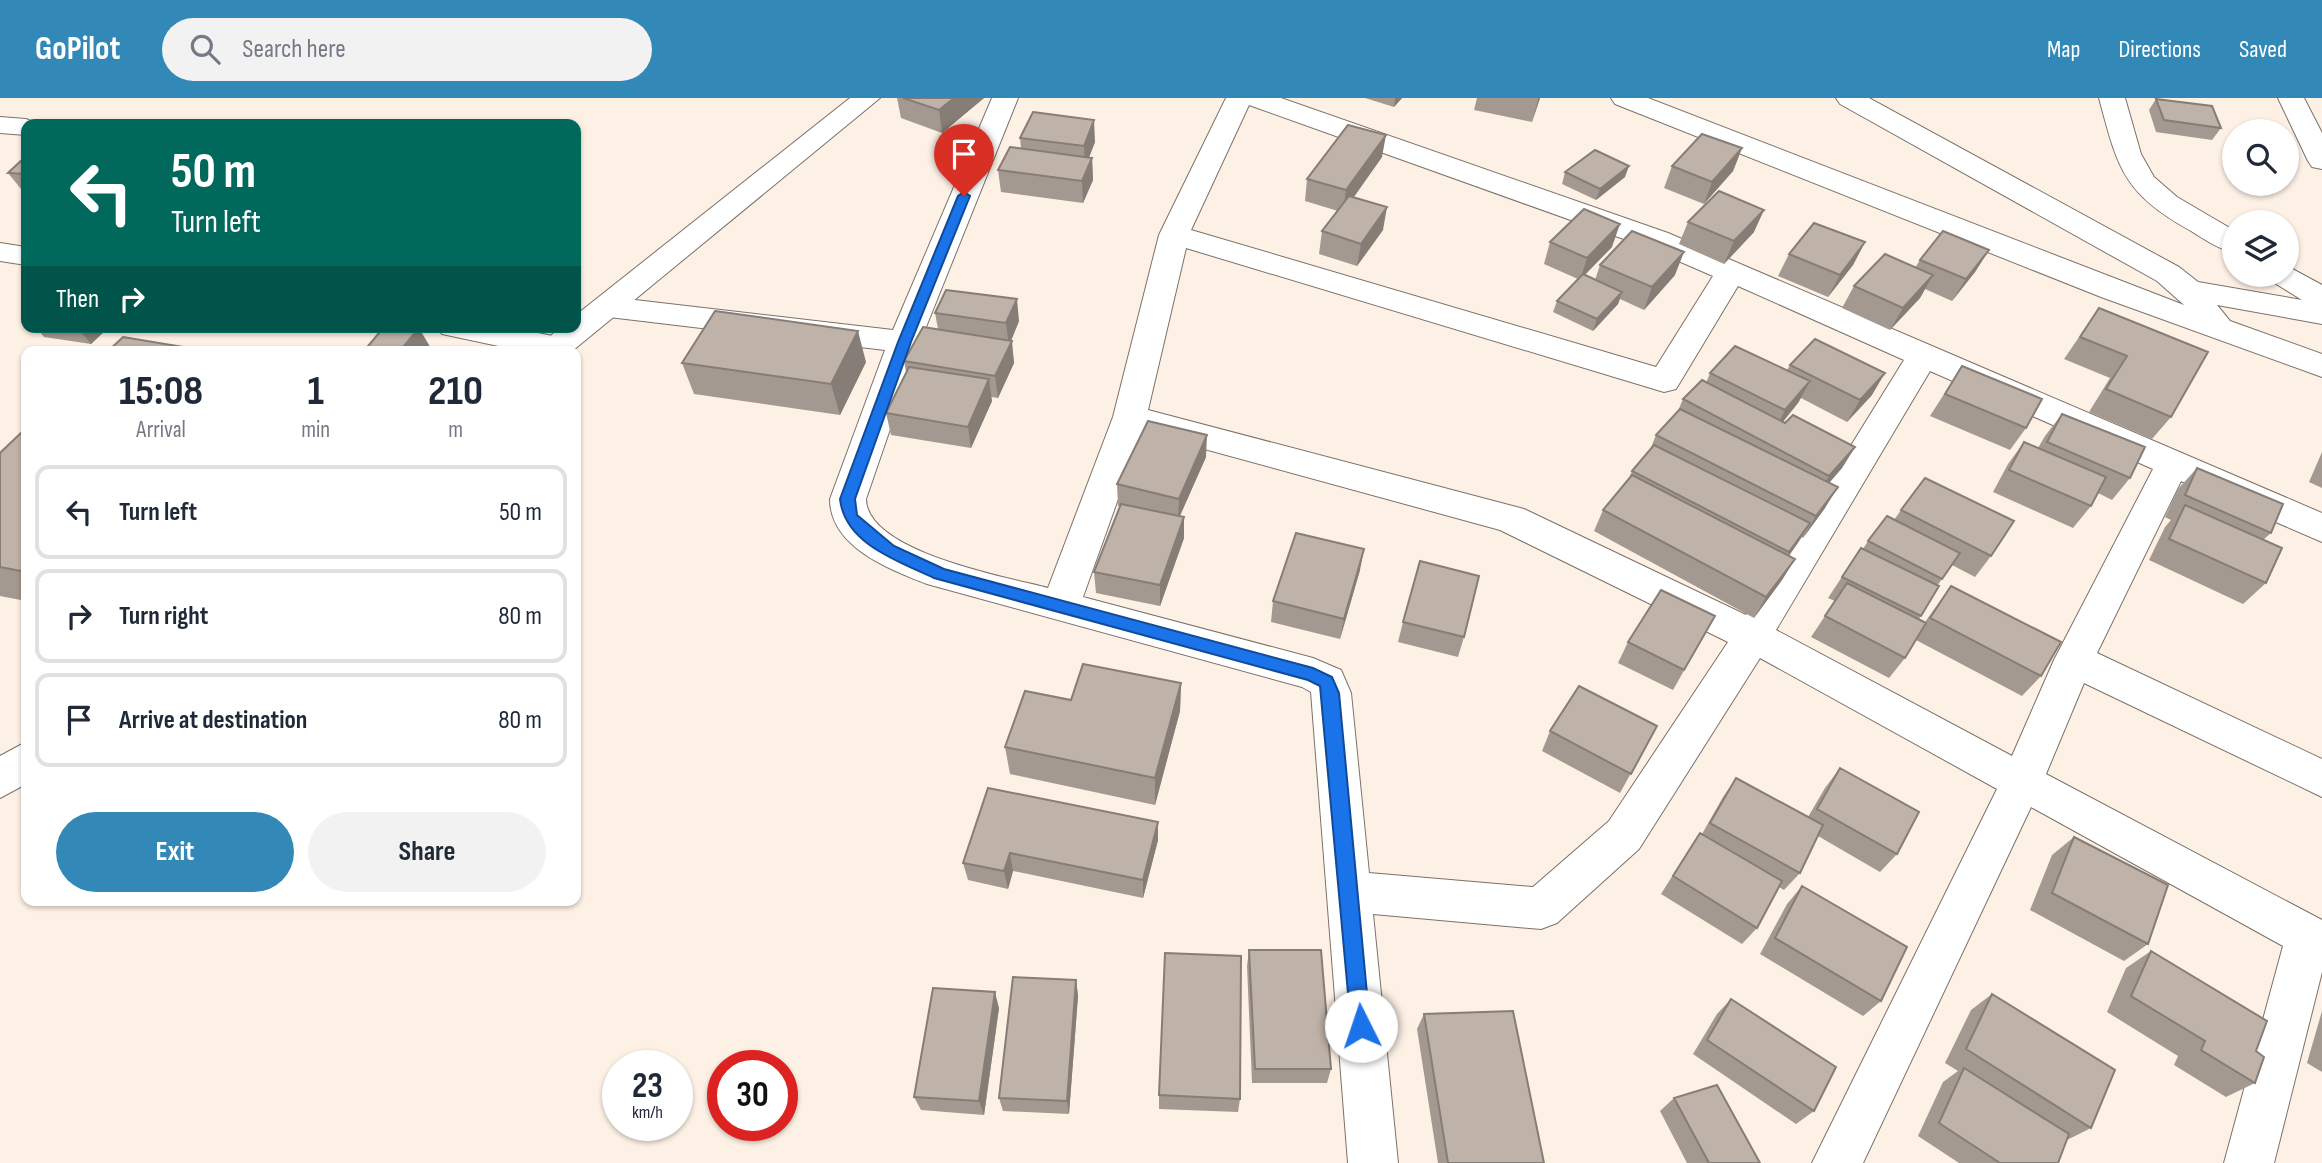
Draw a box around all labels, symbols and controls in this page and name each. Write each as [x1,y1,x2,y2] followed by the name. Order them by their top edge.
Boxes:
[162,18,652,81] search box
[35,29,120,69] text: GoPilot
[186,30,224,68] icon: search
[242,34,346,65] text: Search here
[2047,35,2080,64] text: Map
[2118,35,2201,64] text: Directions
[2239,35,2287,64] text: Saved
[2222,119,2299,287] map controls
[2222,119,2299,196] button: search
[934,124,994,196] pin
[945,135,983,173] icon: arrive
[171,143,256,202] text: 50 m
[56,147,147,238] icon: left
[171,203,261,242] text: Turn left
[2222,210,2299,287] button: layers
[113,280,151,318] icon: right
[56,284,99,315] text: Then
[119,366,203,417] text: 15:08
[307,366,324,417] text: 1
[428,366,483,417] text: 210
[136,416,186,444] text: Arrival
[301,416,330,444] text: min
[448,416,463,444] text: m
[60,493,98,531] icon: left
[119,497,197,528] text: Turn left
[499,497,542,528] text: 50 m
[60,597,98,635] icon: right
[119,601,208,632] text: Turn right
[498,601,542,632] text: 80 m
[60,701,98,739] icon: arrive
[119,705,307,736] text: Arrive at destination
[498,705,542,736] text: 80 m
[56,812,294,892] button: Exit
[308,812,546,892] button: Share
[1324,989,1398,1063] position arrow
[707,1050,798,1141] speed limit sign: 30
[632,1065,663,1108] text: 23
[632,1102,663,1123] text: km/h

